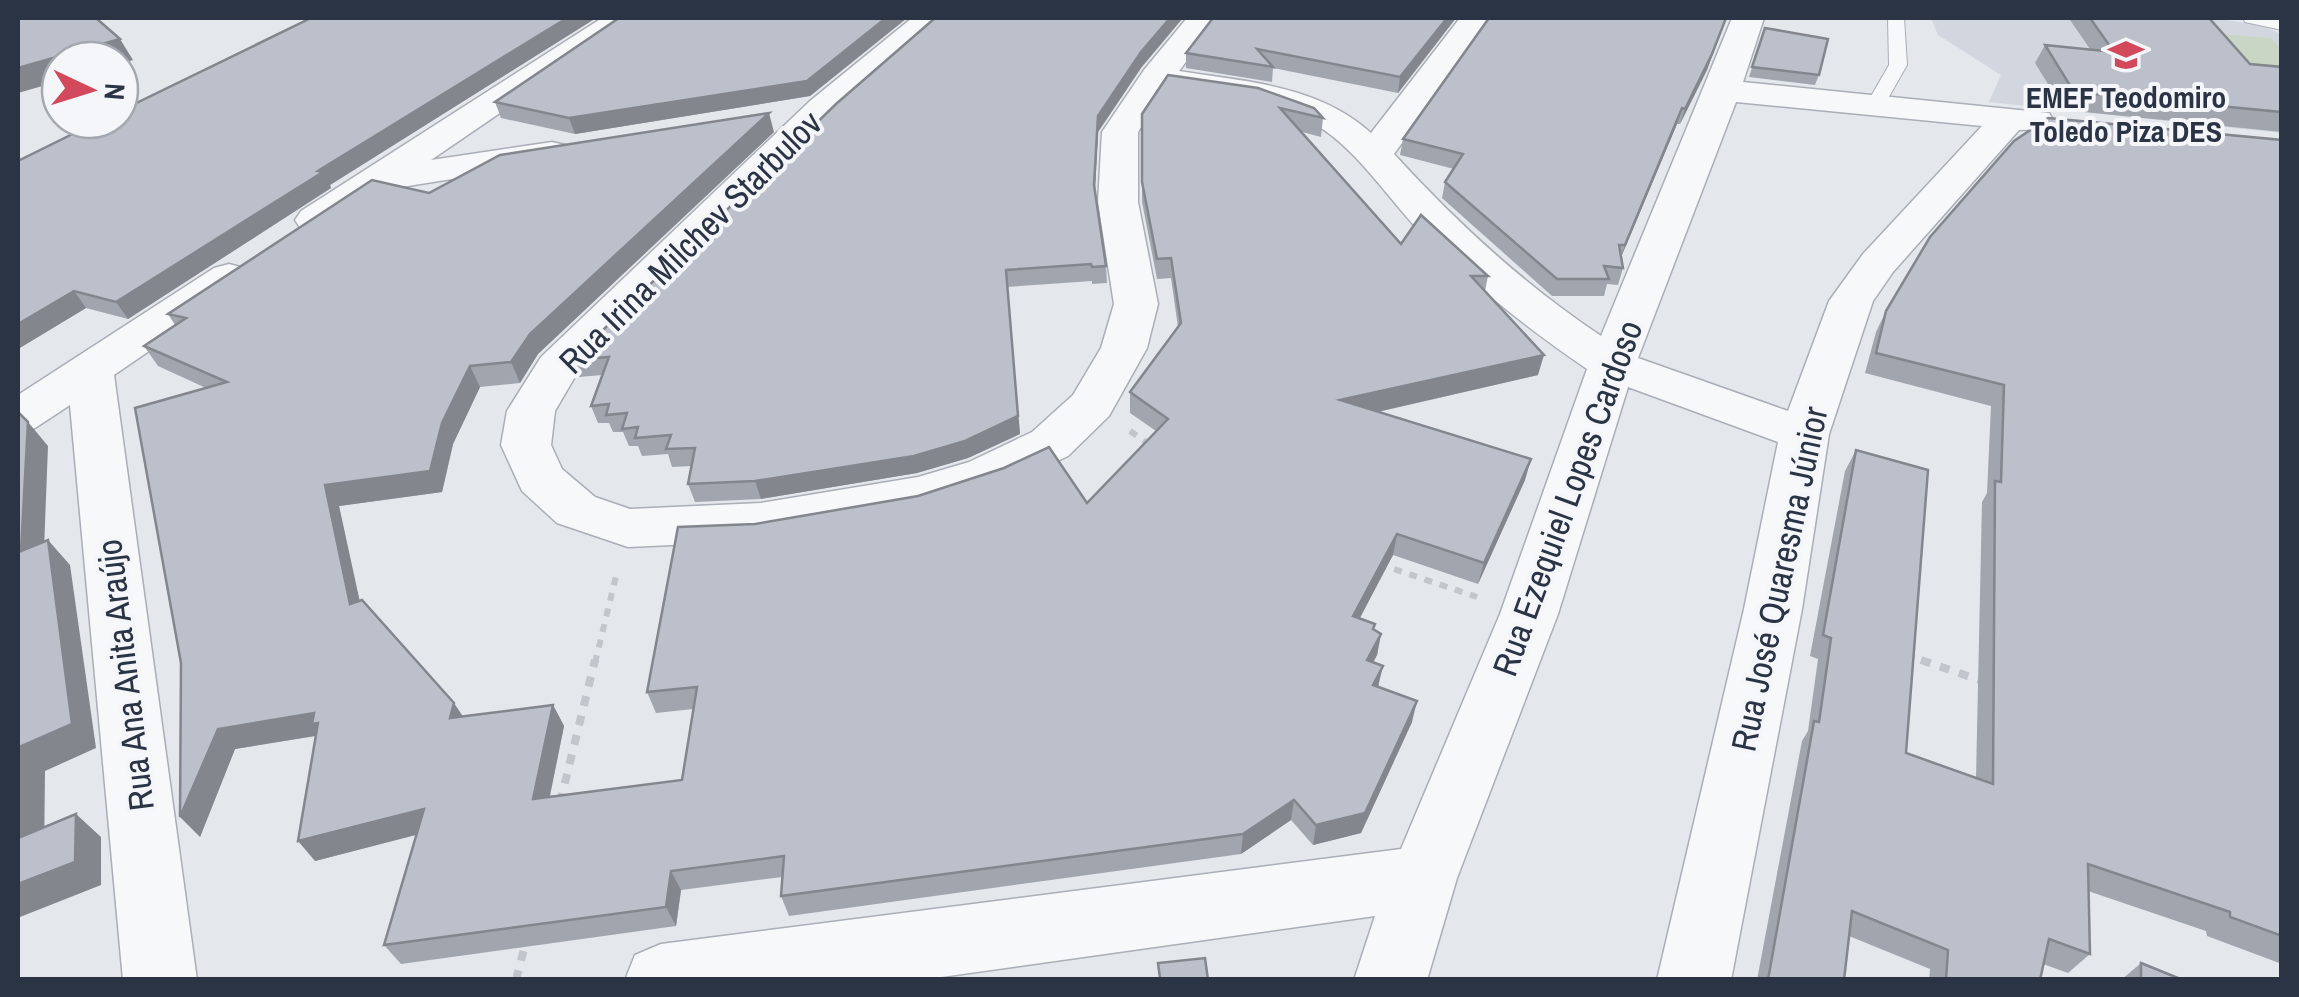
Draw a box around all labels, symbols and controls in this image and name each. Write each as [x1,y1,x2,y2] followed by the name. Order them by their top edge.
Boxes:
[2107,36,2145,74] school or university icon: EMEF Teodomiro Toledo Piza DES
[40,40,140,140] north arrow
[2026,77,2226,151] place label: EMEF Teodomiro Toledo Piza DES
[95,82,134,101] text: N
[548,100,832,384] street label: Rua Irina Milchev Starbulov
[1481,314,1653,682] street label: Rua Ezequiel Lopes Cardoso
[1720,402,1839,756] street label: Rua José Quaresma Júnior
[85,537,165,813] street label: Rua Ana Anita Araújo

